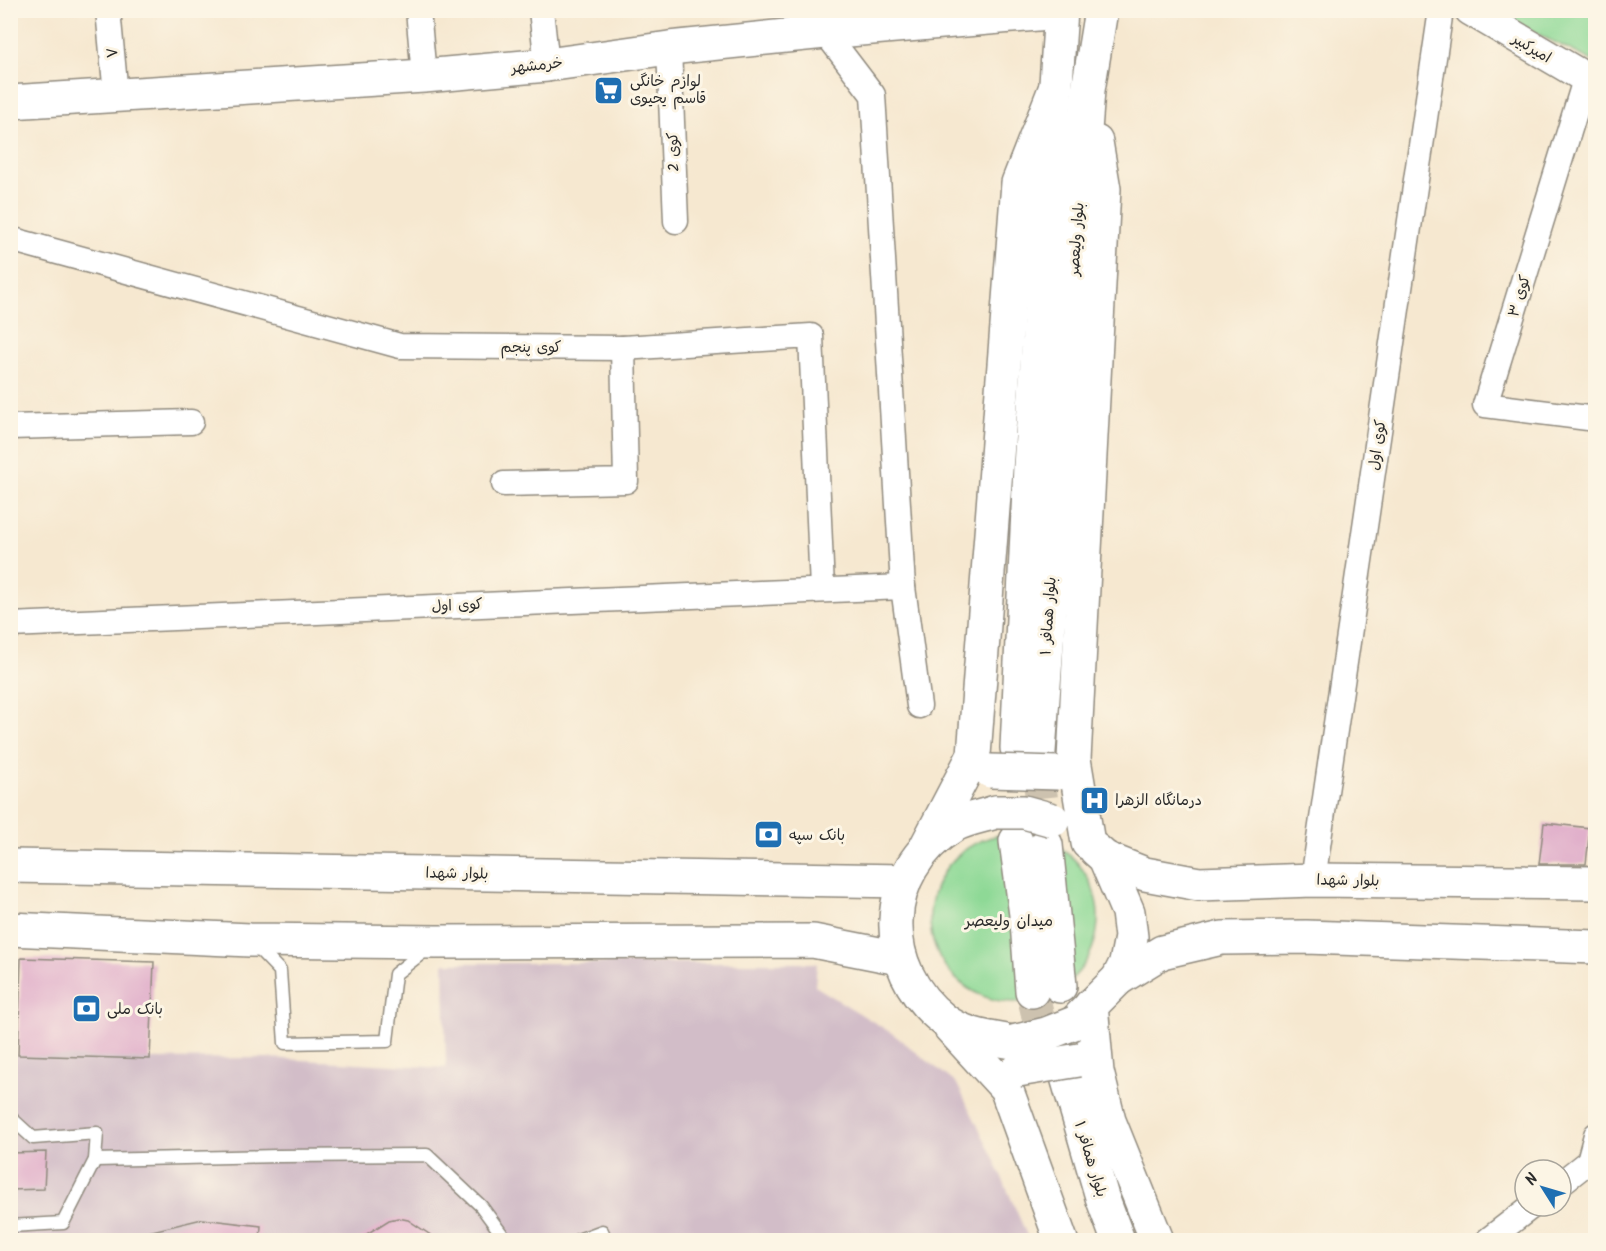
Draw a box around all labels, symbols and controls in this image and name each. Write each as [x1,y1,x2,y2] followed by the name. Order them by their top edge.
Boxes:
[1506,27,1556,70] street label: امیرکبیر
[101,47,125,59] street label: ۷
[508,51,564,81] street label: خرمشهر
[630,70,706,111] place label: لوازم خانگی قاسم یحیوی
[593,74,625,106] supermarket icon: لوازم خانگی قاسم یحیوی
[661,132,687,172] street label: کوی 2
[1062,202,1092,279] street label: بلوار ولیعصر
[1502,272,1538,320] street label: کوی ۳
[501,336,561,360] street label: کوی پنجم
[1363,418,1393,472] street label: کوی اول
[1034,576,1064,656] street label: بلوار همافر ۱
[431,593,483,619] street label: کوی اول
[1078,784,1110,816] hospital icon: درمانگاه الزهرا
[1115,789,1202,813] place label: درمانگاه الزهرا
[752,819,784,851] bank icon: بانک سپه
[789,824,845,848] place label: بانک سپه
[425,861,489,887] street label: بلوار شهدا
[1316,868,1380,894] street label: بلوار شهدا
[963,909,1053,934] district label: میدان ولیعصر
[70,993,102,1025] bank icon: بانک ملی
[107,998,163,1022] place label: بانک ملی
[1067,1118,1113,1200] street label: بلوار همافر ۱
[1513,1158,1573,1218] north arrow
[1519,1168,1545,1191] text: N

